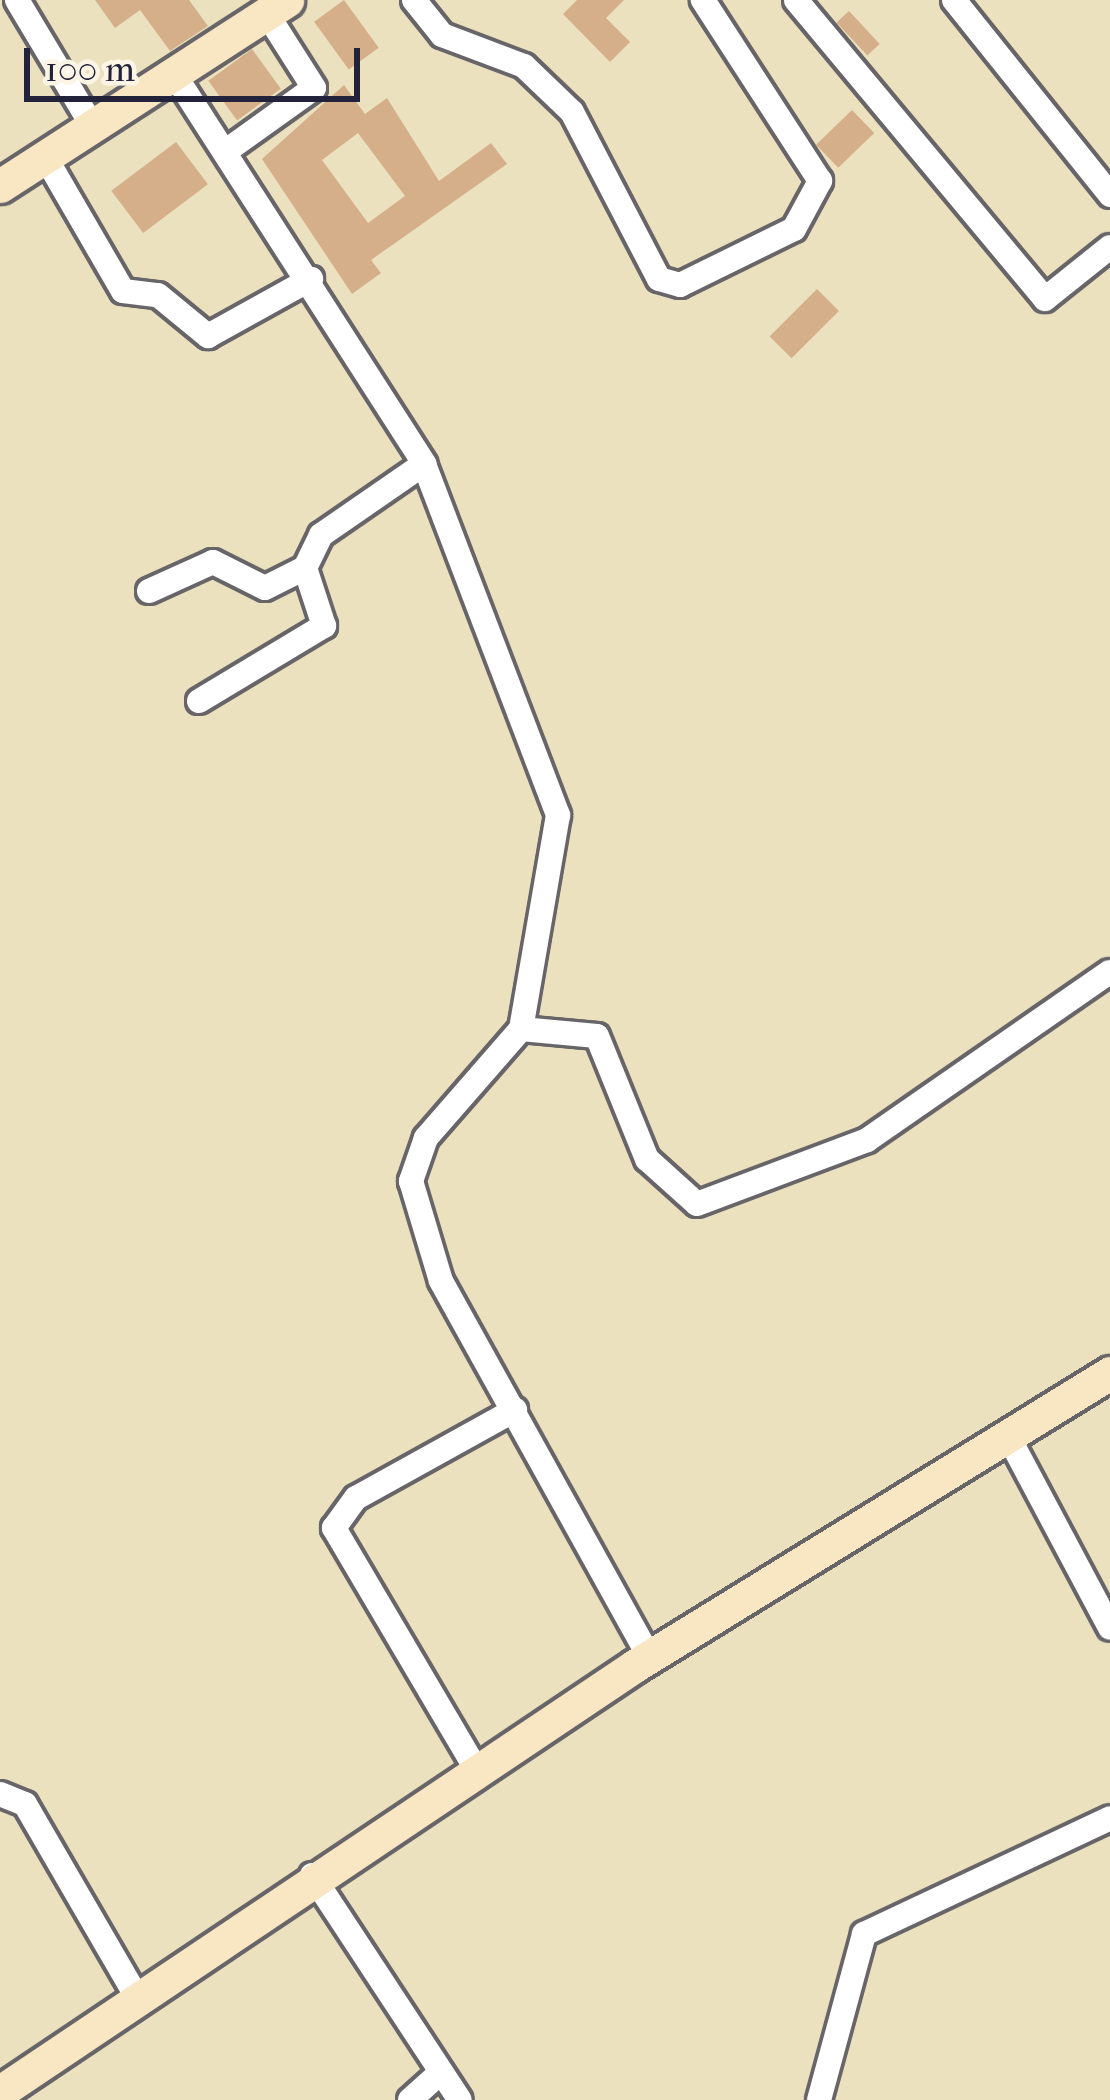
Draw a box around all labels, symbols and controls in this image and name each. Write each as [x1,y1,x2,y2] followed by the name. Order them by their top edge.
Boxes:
[30,24,366,98] scale bar
[45,48,135,90] text: 100 m

